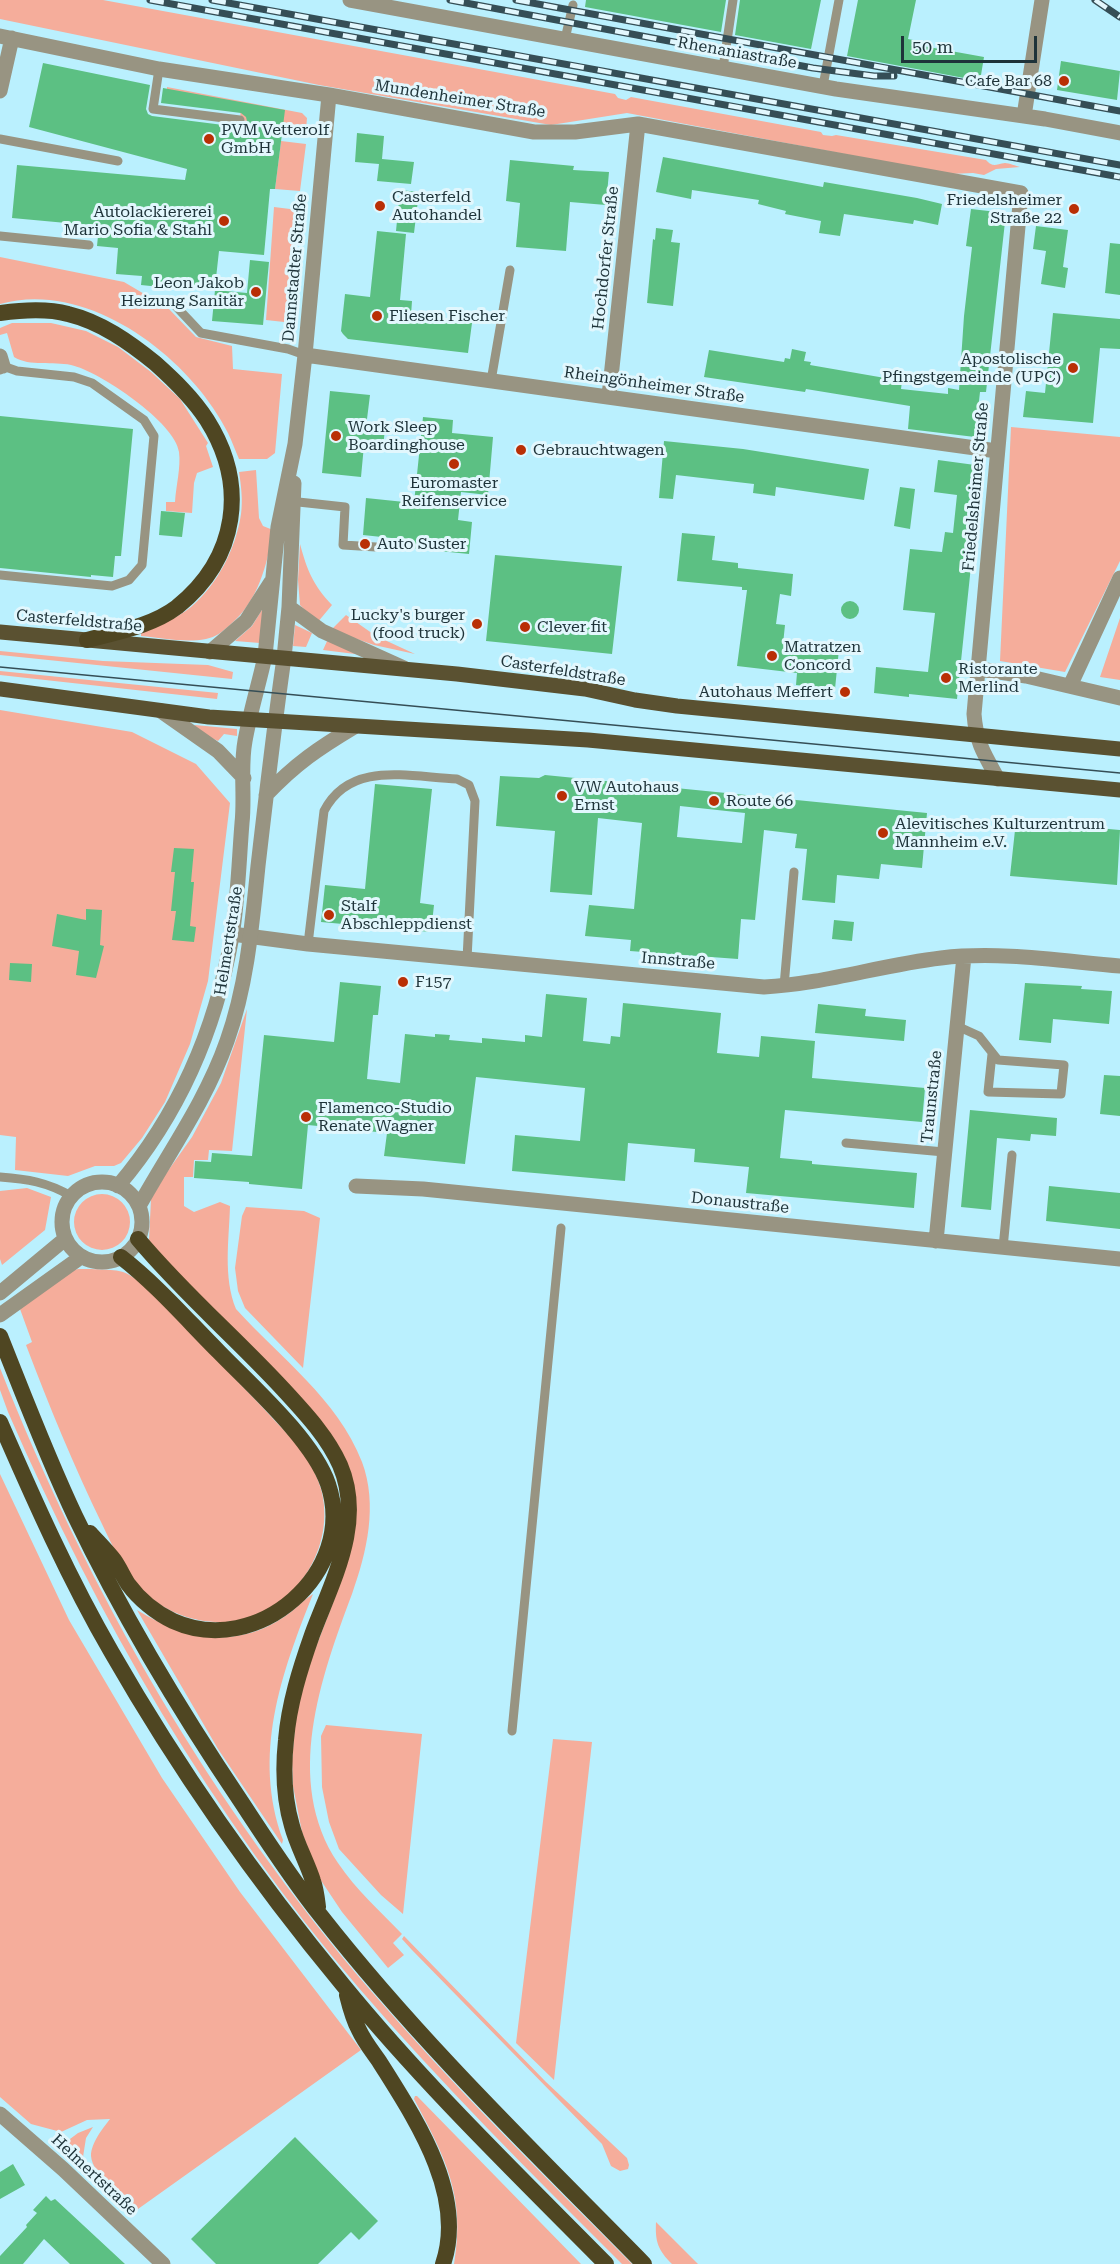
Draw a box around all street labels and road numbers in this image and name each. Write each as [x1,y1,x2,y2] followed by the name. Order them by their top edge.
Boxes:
[676,33,798,73] street label: Rhenaniastraße
[373,76,547,122] street label: Mundenheimer Straße
[589,185,623,331] street label: Hochdorfer Straße
[279,193,311,343] street label: Dannstadter Straße
[562,363,746,407] street label: Rheingönheimer Straße
[959,402,993,572] street label: Friedelsheimer Straße
[15,606,143,636] street label: Casterfeldstraße
[499,652,627,690] street label: Casterfeldstraße
[211,885,247,997] street label: Helmertstraße
[640,948,716,974] street label: Innstraße
[918,1050,946,1144] street label: Traunstraße
[690,1188,790,1218] street label: Donaustraße
[47,2130,141,2220] street label: Helmertstraße

